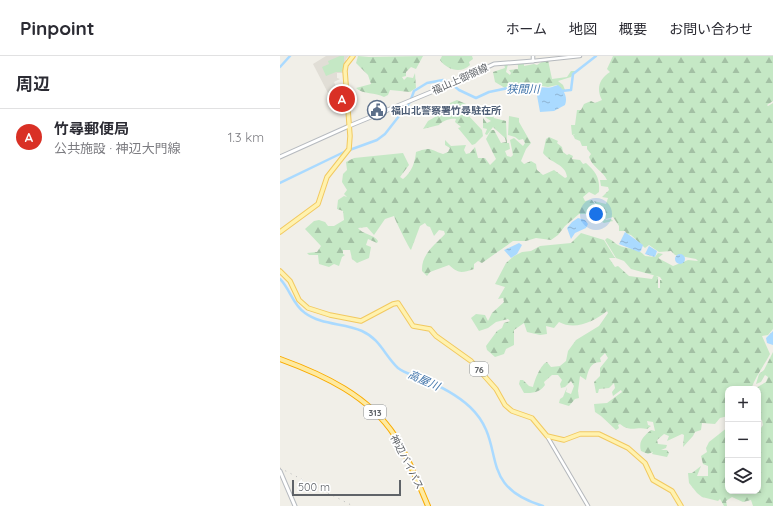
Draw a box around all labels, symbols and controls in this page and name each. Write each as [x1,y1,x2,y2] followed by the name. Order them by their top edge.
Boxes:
[20,16,95,40] text: Pinpoint
[505,20,547,38] text: ホーム
[569,20,597,38] text: 地図
[619,20,647,38] text: 概要
[669,20,753,38] text: お問い合わせ
[430,61,490,97] street label: 福山上御領線
[16,73,50,94] text: 周辺
[507,82,540,96] water label: 狭間川
[329,84,355,114] pin: A
[366,99,388,121] public building icon: 福山北警察署竹尋駐在所
[391,104,501,117] place label: 福山北警察署竹尋駐在所
[54,119,129,138] text: 竹尋郵便局
[25,129,33,145] text: A
[228,129,264,145] text: 1.3 km
[54,140,181,156] text: 公共施設 · 神辺大門線
[586,204,606,224] your location
[470,362,488,376] road number: 76
[406,367,443,394] water label: 高屋川
[725,386,761,494] map controls
[725,386,761,422] button: +
[364,405,386,419] road number: 313
[725,422,761,458] button: −
[388,432,426,492] street label: 神辺バイパス
[725,458,761,494] button: layers
[292,478,401,497] scale bar
[298,480,330,494] text: 500 m

